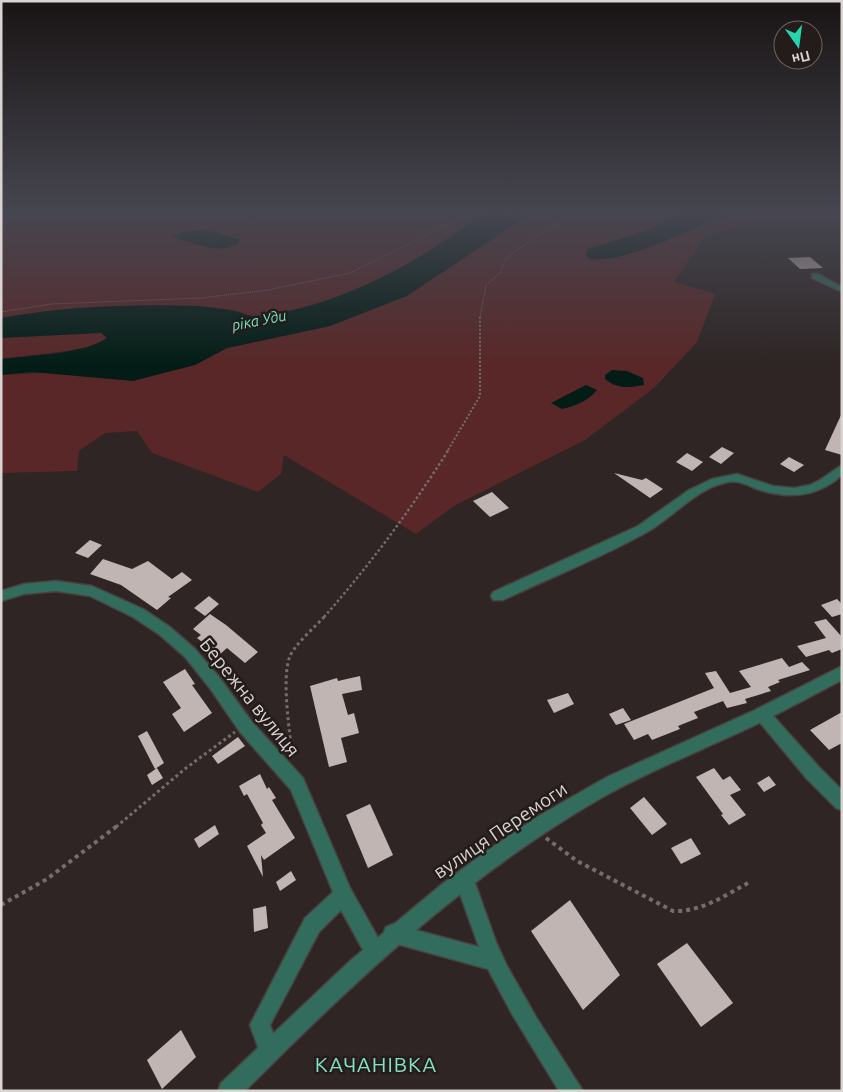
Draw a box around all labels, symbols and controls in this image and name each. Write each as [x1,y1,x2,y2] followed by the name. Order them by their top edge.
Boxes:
[773,20,823,70] north arrow
[790,48,812,68] text: Пн
[229,306,288,334] water label: ріка Уди
[195,633,305,761] street label: Бережна вулиця
[429,777,571,883] street label: вулиця Перемоги
[315,1052,437,1076] district label: КАЧАНІВКА

